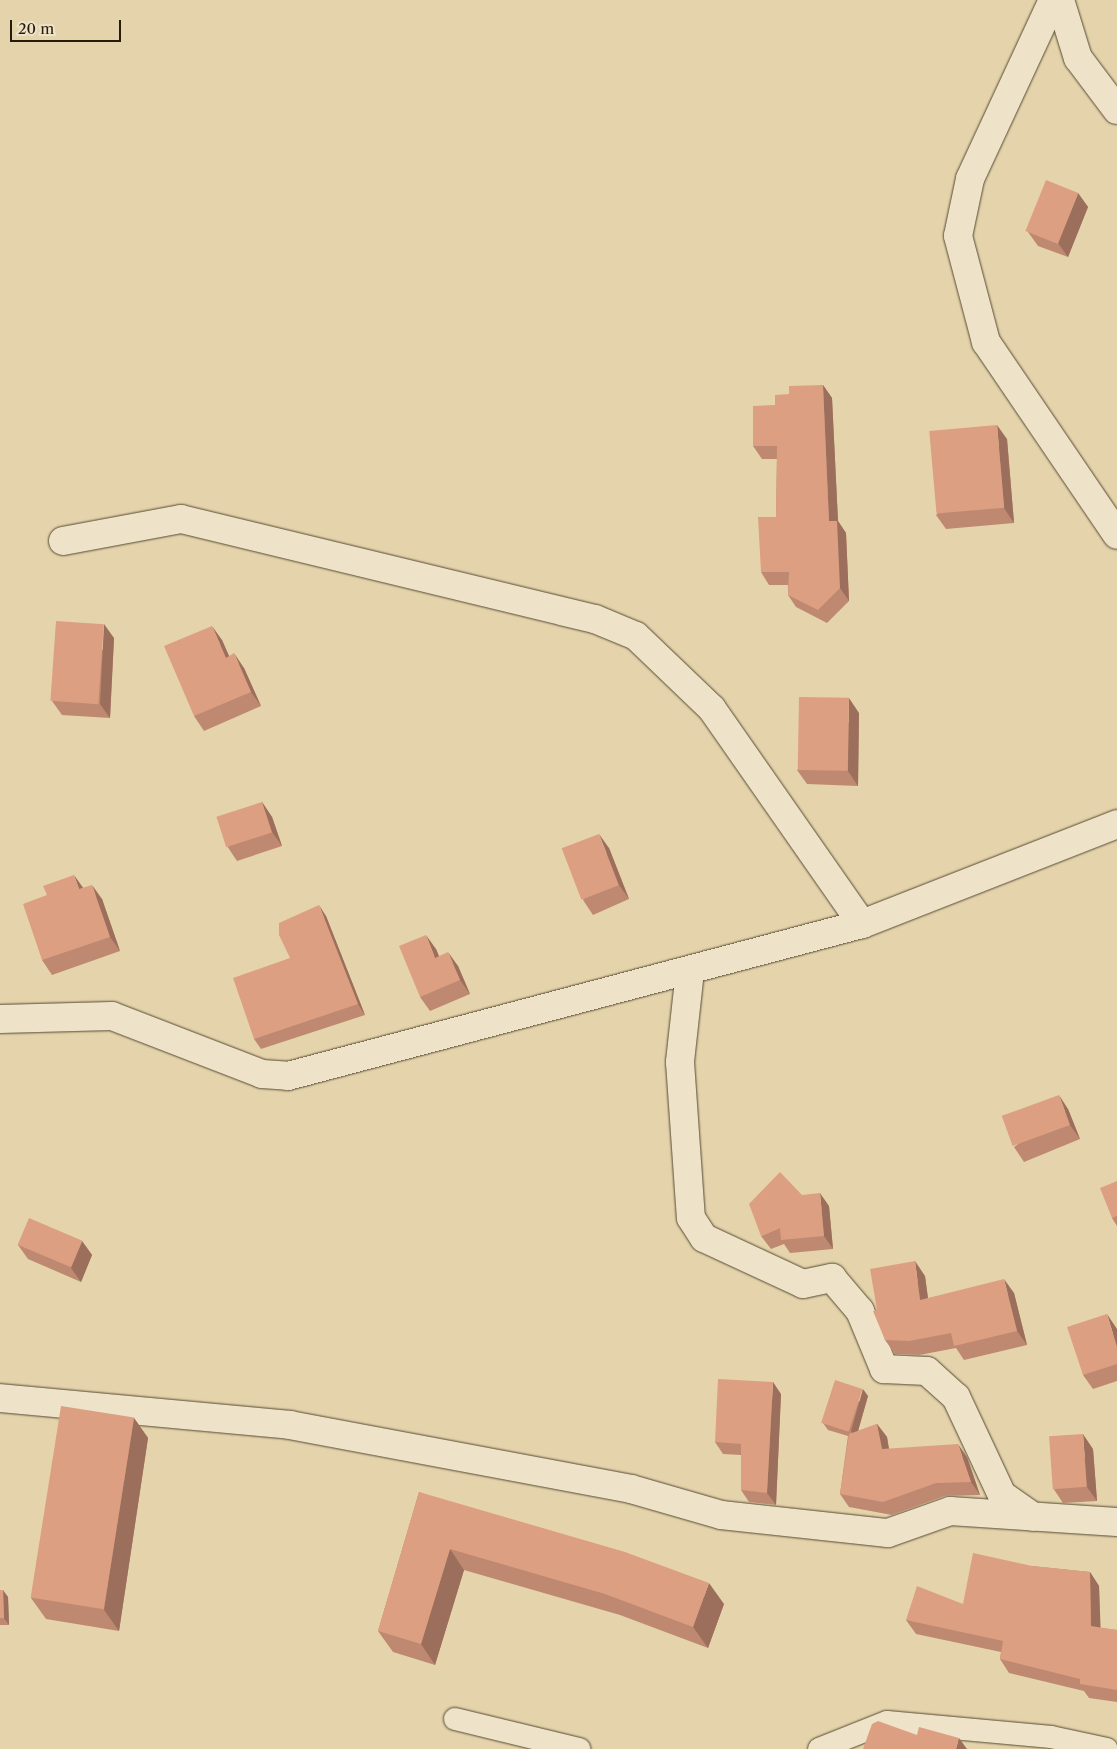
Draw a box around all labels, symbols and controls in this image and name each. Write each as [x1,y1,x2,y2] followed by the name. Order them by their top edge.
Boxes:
[12,10,124,42] scale bar
[18,19,54,38] text: 20 m

